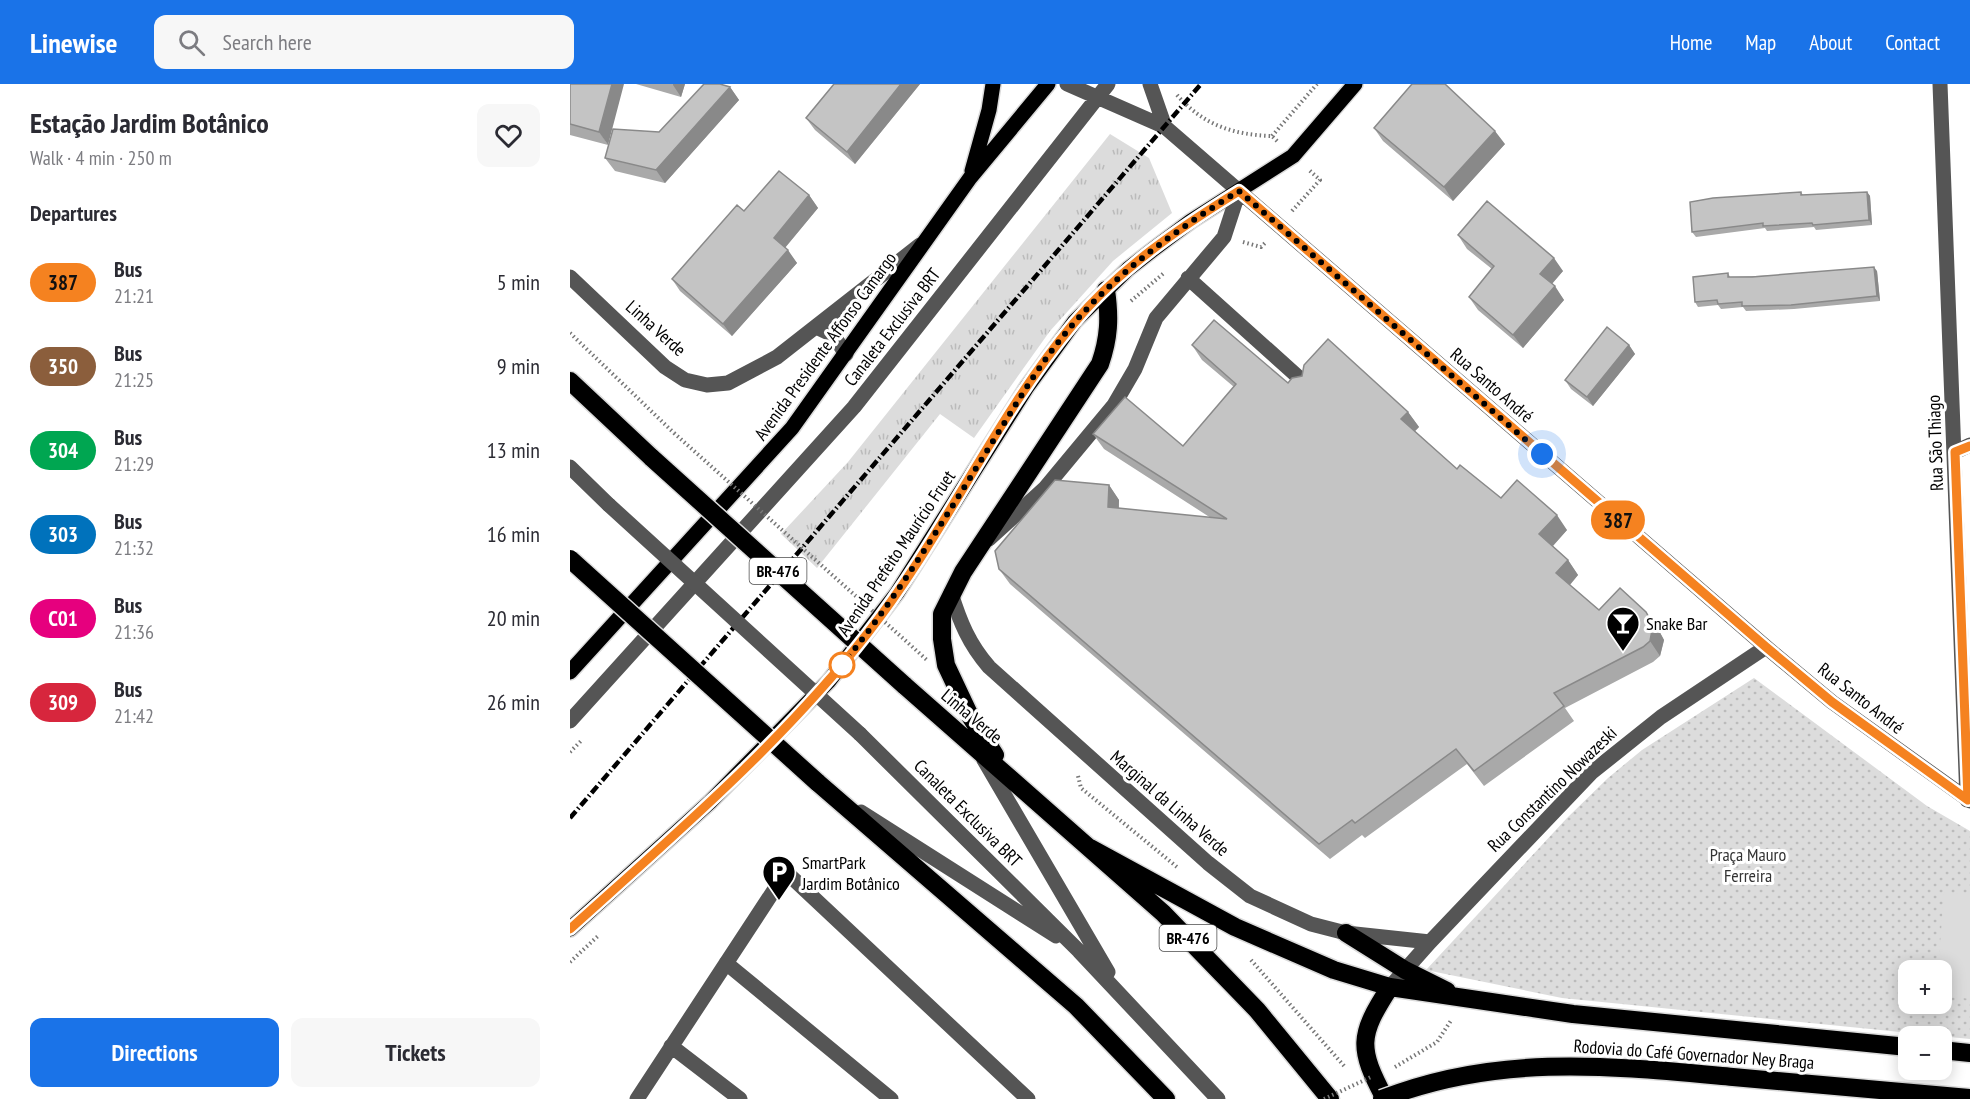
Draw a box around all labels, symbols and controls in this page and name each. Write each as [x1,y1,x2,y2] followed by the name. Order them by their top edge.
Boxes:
[154,15,574,69] search box
[30,24,118,61] text: Linewise
[175,26,208,59] icon: search
[223,28,312,56] text: Search here
[1670,29,1712,56] text: Home
[1745,29,1776,56] text: Map
[1809,29,1852,56] text: About
[1885,29,1940,56] text: Contact
[30,104,269,141] text: Estação Jardim Botânico
[477,104,540,167] button: heart
[30,145,172,171] text: Walk · 4 min · 250 m
[30,199,117,227] text: Departures
[749,247,901,445] street label: Avenida Presidente Affonso Camargo
[114,255,142,283] text: Bus
[839,263,945,391] street label: Canaleta Exclusiva BRT
[497,268,540,296] text: 5 min
[48,269,78,296] text: 387
[114,283,154,309] text: 21:21
[621,295,691,361] street label: Linha Verde
[114,339,142,367] text: Bus
[1446,343,1538,427] street label: Rua Santo André
[497,352,540,380] text: 9 min
[48,353,78,380] text: 350
[114,367,154,393] text: 21:25
[1922,394,1948,491] street label: Rua São Thiago
[114,423,142,451] text: Bus
[487,436,540,464] text: 13 min
[48,437,78,464] text: 304
[1527,439,1557,469] your location
[114,451,154,477] text: 21:29
[832,466,960,640] street label: Avenida Prefeito Maurício Fruet
[1584,500,1652,540] line badge: 387
[114,507,142,535] text: Bus
[1603,507,1633,534] text: 387
[487,520,540,548] text: 16 min
[48,521,78,548] text: 303
[114,535,154,561] text: 21:32
[750,558,806,584] road number: BR-476
[114,591,142,619] text: Bus
[487,604,540,632] text: 20 min
[48,605,78,632] text: C01
[1605,605,1641,652] bar icon: Snake Bar
[1646,612,1708,635] place label: Snake Bar
[114,619,154,645] text: 21:36
[829,652,855,678] unlabelled marker
[1813,657,1909,739] street label: Rua Santo André
[114,675,142,703] text: Bus
[937,684,1007,748] street label: Linha Verde
[487,688,540,716] text: 26 min
[48,689,78,716] text: 309
[114,703,154,729] text: 21:42
[1482,721,1622,857] street label: Rua Constantino Nowazeski
[1106,745,1234,861] street label: Marginal da Linha Verde
[909,754,1027,872] street label: Canaleta Exclusiva BRT
[1710,843,1786,887] park label: Praça Mauro Ferreira
[801,851,900,895] place label: SmartPark Jardim Botânico
[761,854,797,901] parking icon: SmartPark Jardim Botânico
[1160,925,1216,951] road number: BR-476
[1898,960,1952,1080] map controls
[1898,960,1952,1014] button: +
[30,1018,279,1087] button: Directions
[291,1018,540,1087] button: Tickets
[1898,1026,1952,1080] button: −
[1573,1034,1815,1074] street label: Rodovia do Café Governador Ney Braga

